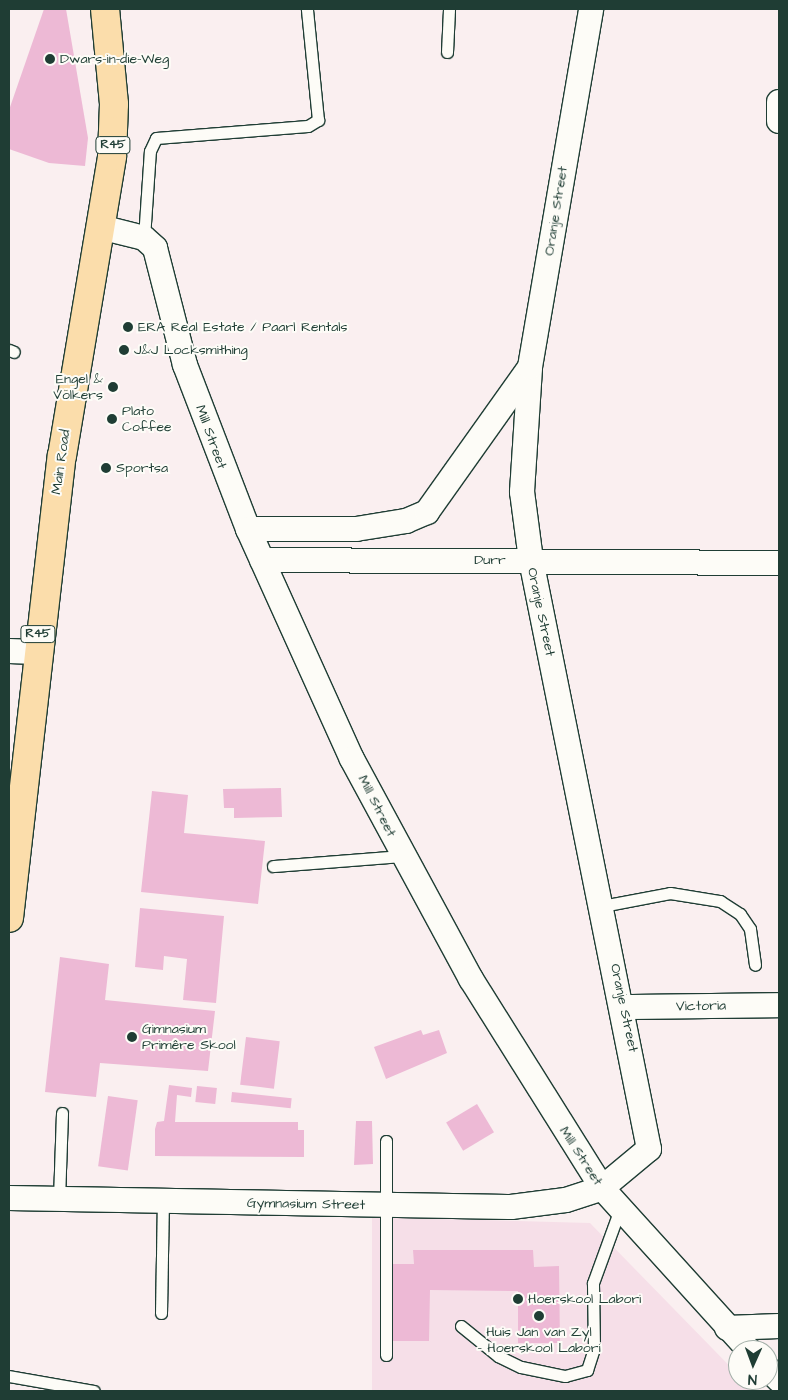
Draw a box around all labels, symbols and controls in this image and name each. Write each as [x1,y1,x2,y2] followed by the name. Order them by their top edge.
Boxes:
[60,51,169,67] place label: Dwars-in-die-Weg
[44,53,56,65] marker: Dwars-in-die-Weg
[94,136,132,154] road number: R45
[541,165,571,257] street label: Oranje Street
[138,319,348,335] place label: ERA Real Estate / Paarl Rentals
[122,321,134,333] marker: ERA Real Estate / Paarl Rentals
[134,342,248,358] place label: J&J Locksmithing
[118,344,130,356] marker: J&J Locksmithing
[53,371,103,404] place label: Engel & Völkers
[107,381,119,393] marker: Engel & Völkers
[122,403,172,436] place label: Plato Coffee
[192,403,230,471] street label: Mill Street
[106,413,118,425] marker: Plato Coffee
[48,428,74,496] street label: Main Road
[116,460,168,476] place label: Sportsa
[100,462,112,474] marker: Sportsa
[474,552,506,568] street label: Durr
[523,566,559,658] street label: Oranje Street
[19,624,57,644] road number: R45
[354,772,400,840] street label: Mill Street
[606,962,642,1054] street label: Oranje Street
[676,997,726,1015] street label: Victoria
[142,1021,236,1054] place label: Gimnasium Primêre Skool
[126,1031,138,1043] marker: Gimnasium Primêre Skool
[556,1123,606,1189] street label: Mill Street
[247,1195,365,1213] street label: Gymnasium Street
[528,1291,641,1307] place label: Hoerskool Labori
[512,1293,524,1305] marker: Hoerskool Labori
[533,1310,545,1322] marker: Huis Jan van Zyl - Hoerskool Labori
[477,1324,601,1356] place label: Huis Jan van Zyl - Hoerskool Labori
[728,1340,778,1390] north arrow
[748,1369,757,1389] text: N

